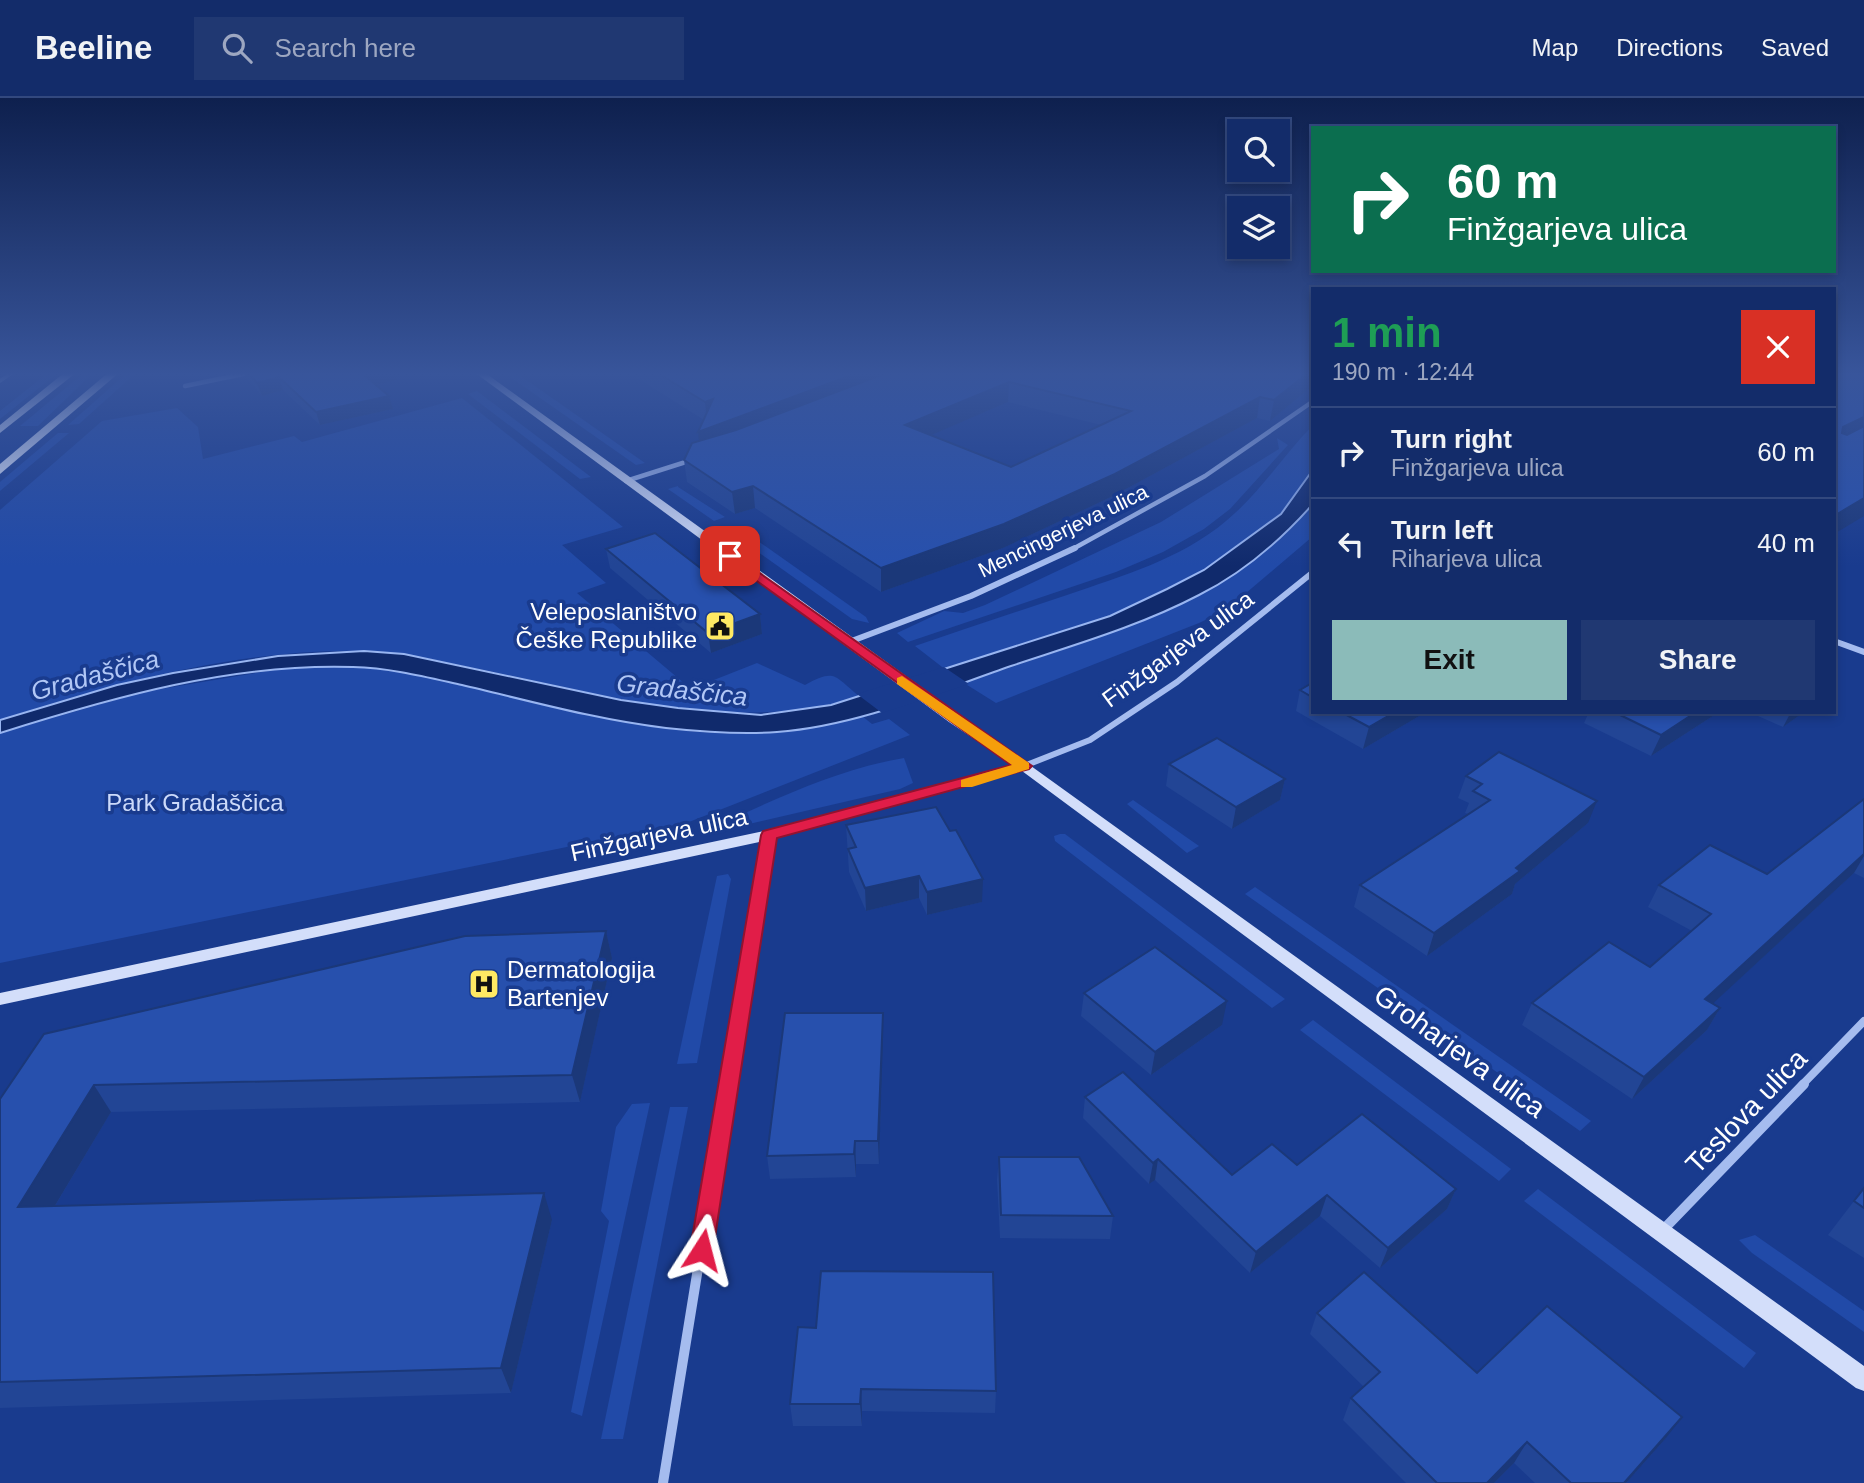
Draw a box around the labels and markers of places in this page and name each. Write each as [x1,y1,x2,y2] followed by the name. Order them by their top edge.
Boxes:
[700,526,760,586] pin
[516,598,697,653] place label: Veleposlaništvo Češke Republike
[703,609,737,643] public building icon: Veleposlaništvo Češke Republike
[507,956,656,1011] place label: Dermatologija Bartenjev
[467,967,501,1001] hospital icon: Dermatologija Bartenjev

